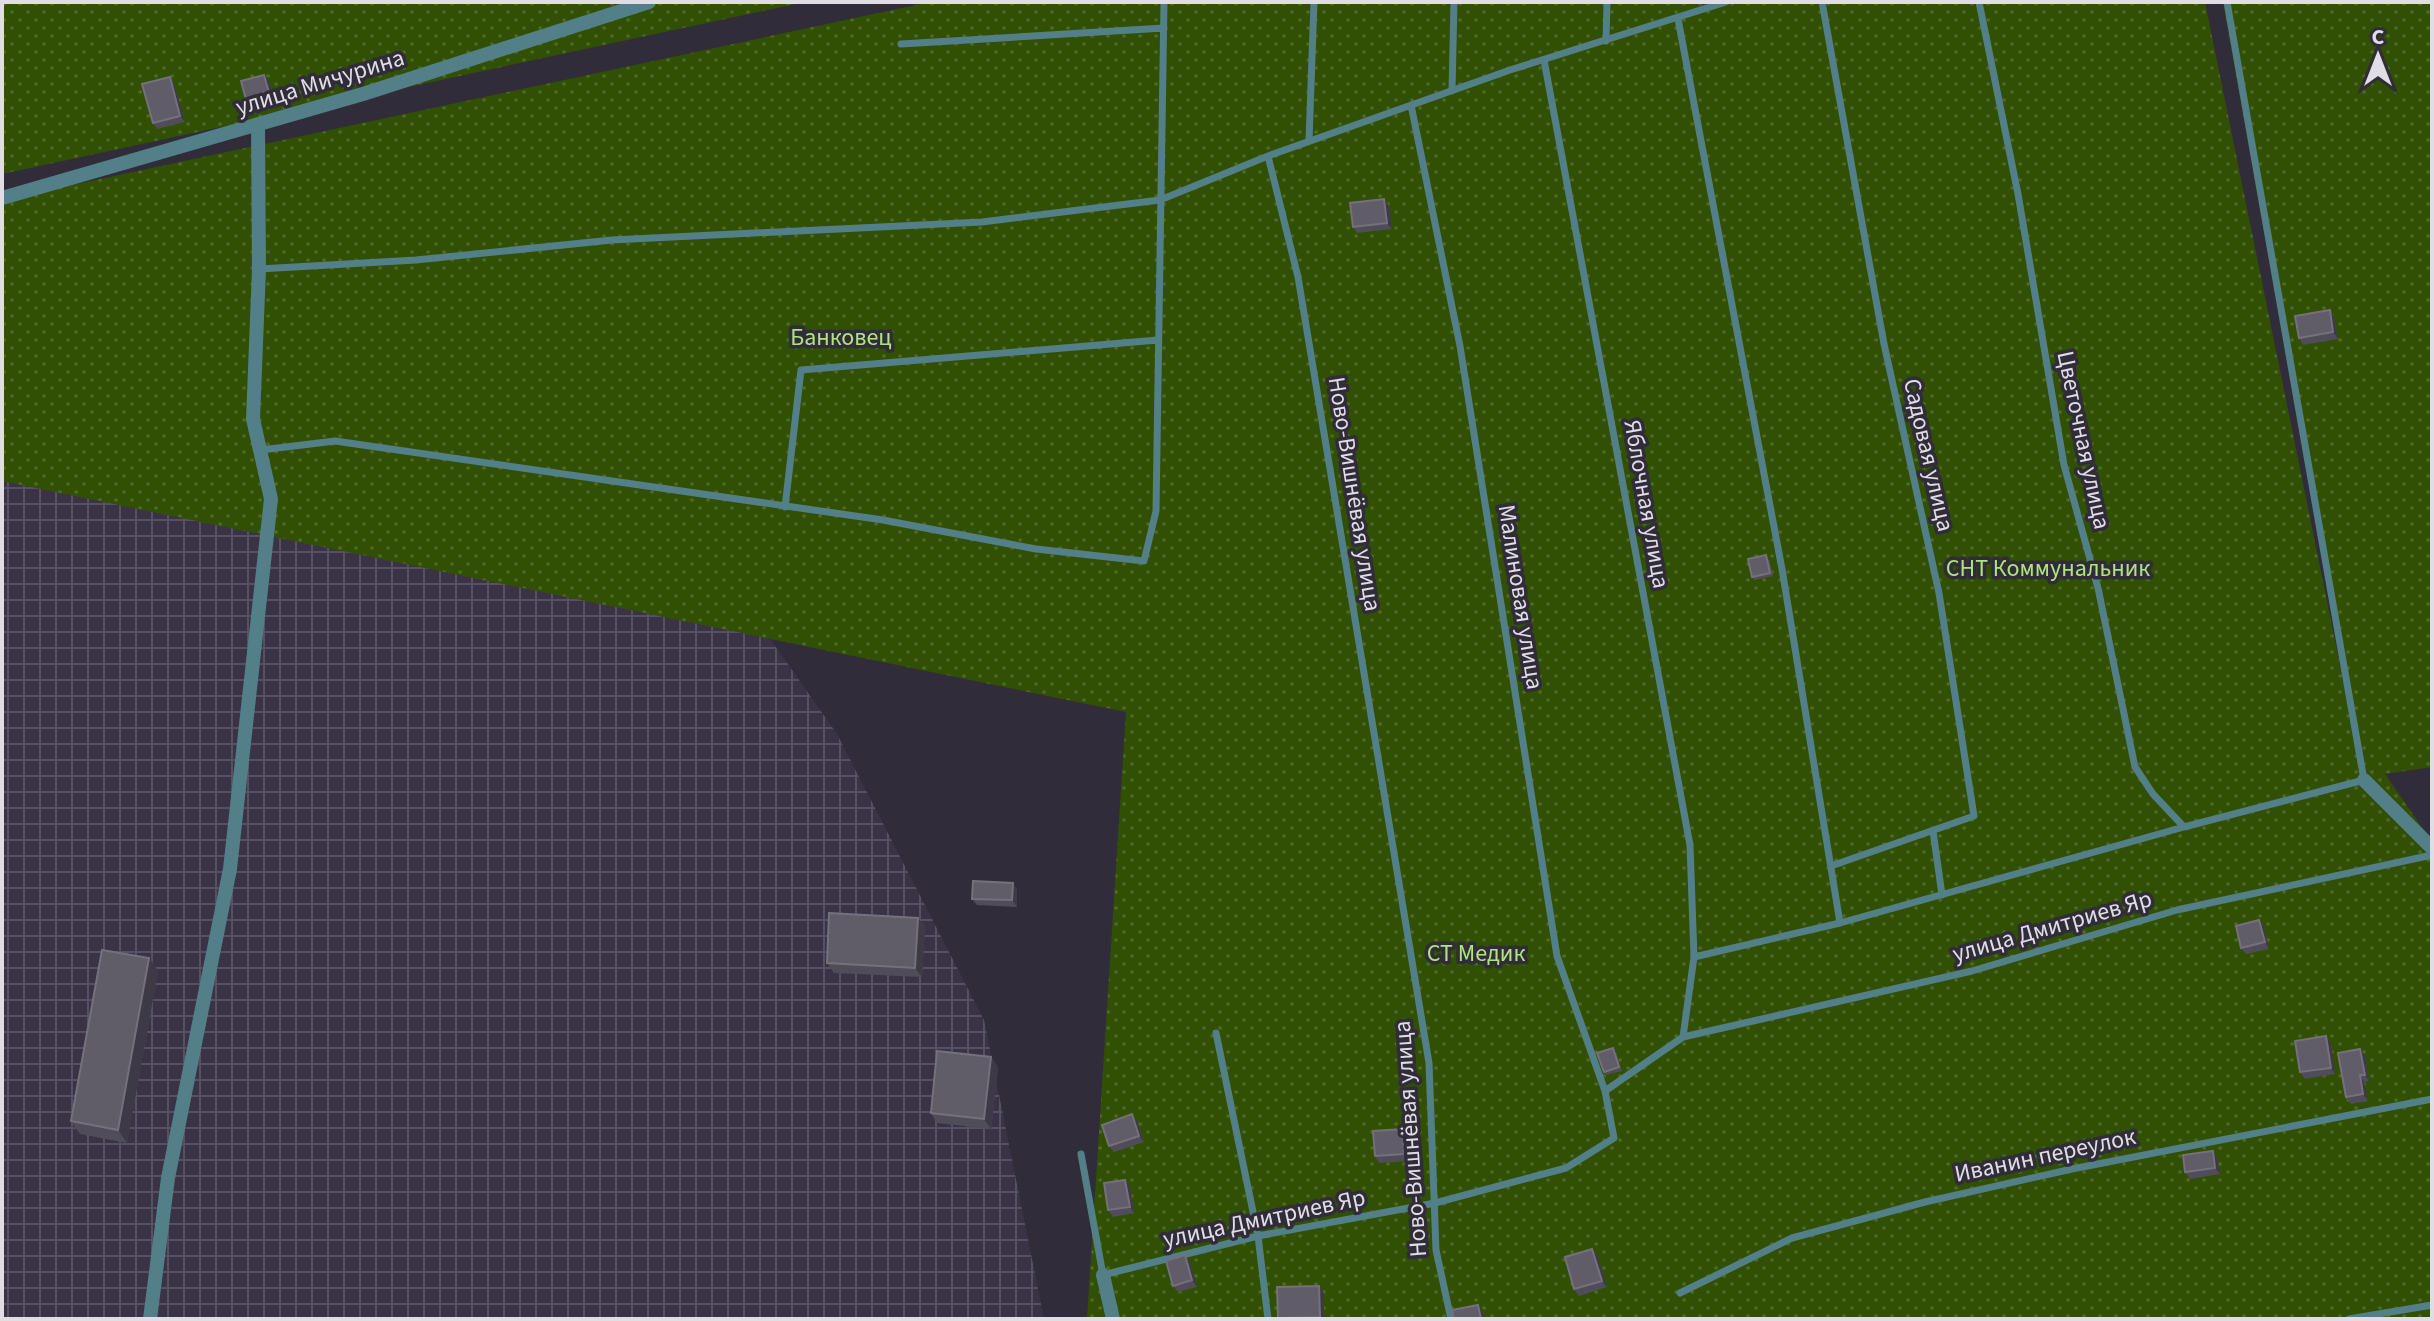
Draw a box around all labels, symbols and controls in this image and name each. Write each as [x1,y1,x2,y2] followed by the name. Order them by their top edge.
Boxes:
[2338,16,2418,96] north arrow
[2372,21,2385,53] text: С
[232,40,409,125] street label: улица Мичурина
[790,320,892,355] park label: Банковец
[2048,348,2119,532] street label: Цветочная улица
[1319,374,1390,614] street label: Ново-Вишнёвая улица
[1894,375,1963,535] street label: Садовая улица
[1614,417,1679,591] street label: Яблочная улица
[1489,502,1552,692] street label: Малиновая улица
[1946,551,2150,586] park label: СНТ Коммунальник
[1948,881,2156,972] street label: улица Дмитриев Яр
[1427,936,1525,971] park label: СТ Медик
[1385,1020,1436,1258] street label: Ново-Вишнёвая улица
[1951,1119,2139,1192] street label: Иванин переулок
[1160,1180,1369,1257] street label: улица Дмитриев Яр

